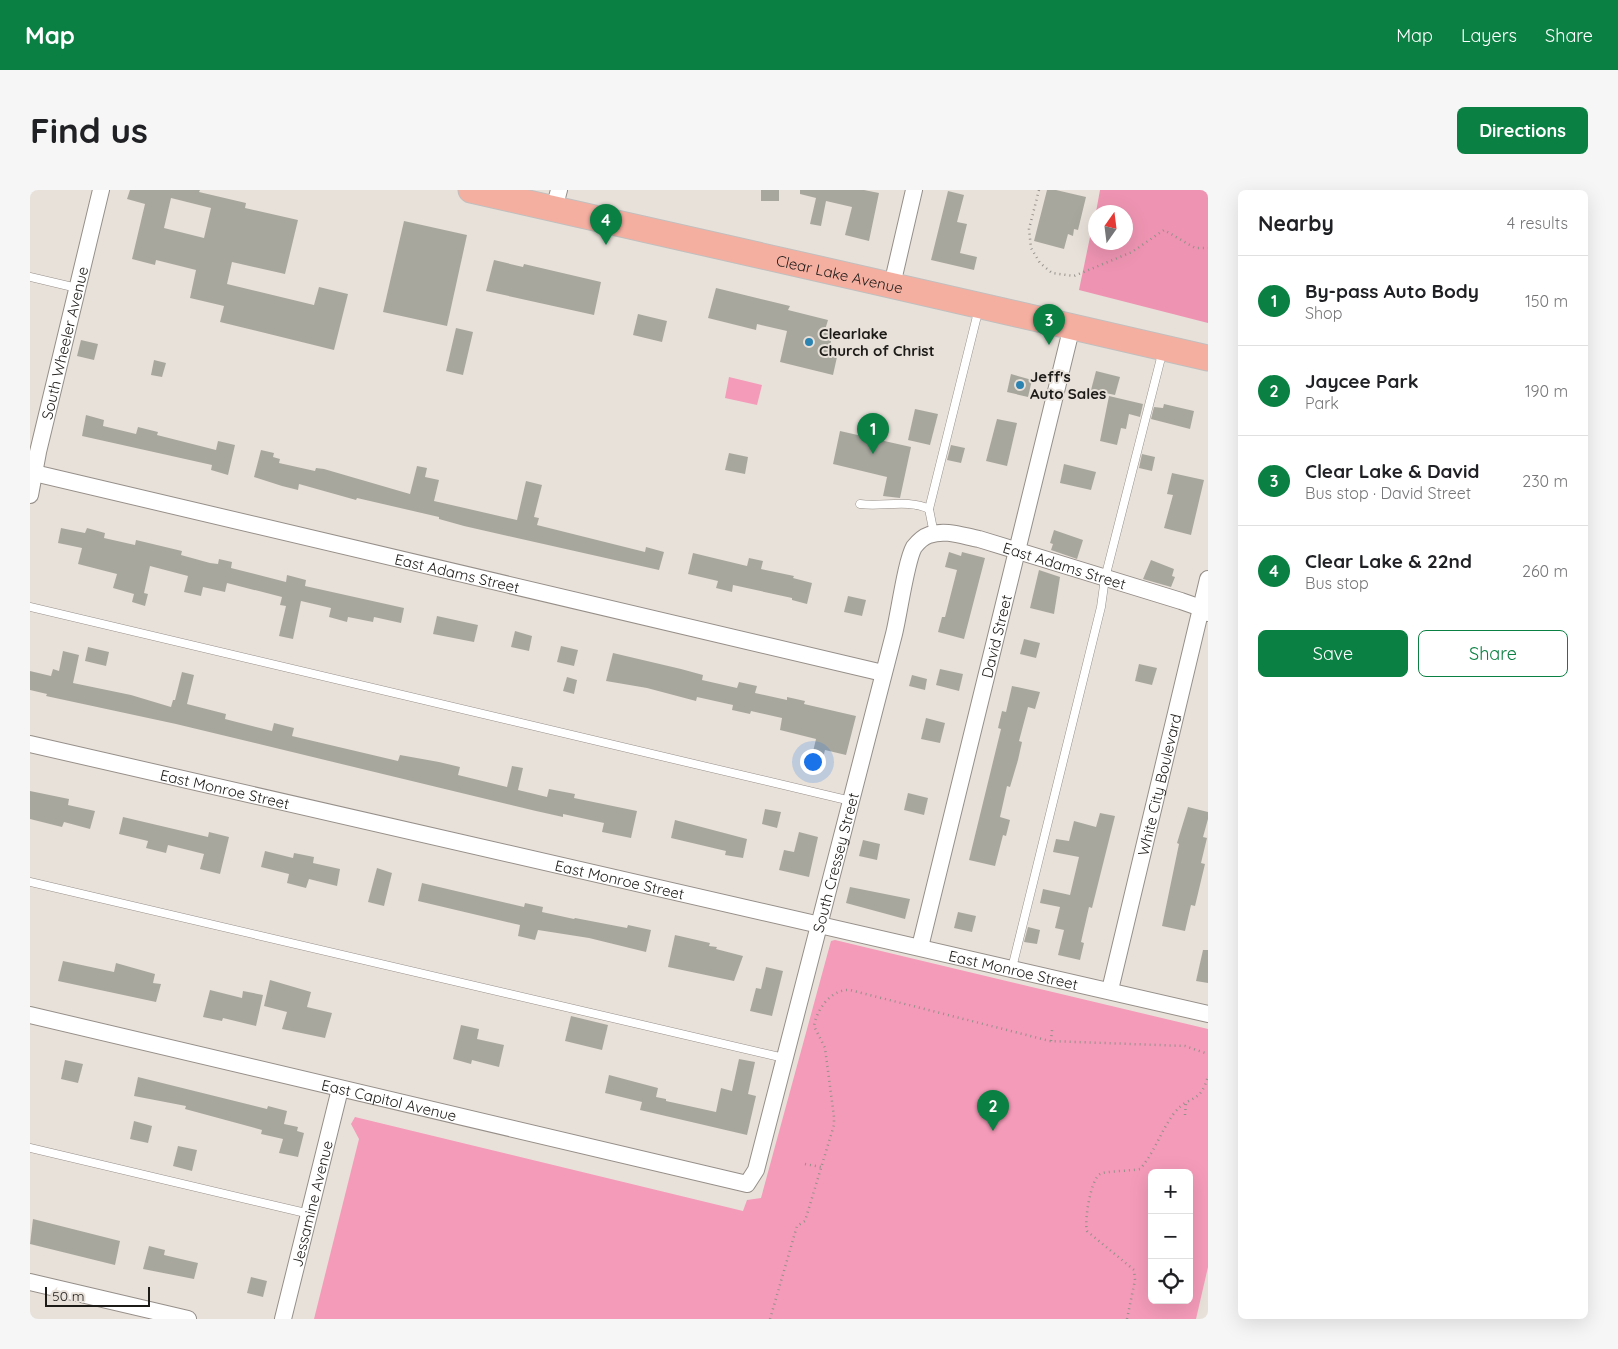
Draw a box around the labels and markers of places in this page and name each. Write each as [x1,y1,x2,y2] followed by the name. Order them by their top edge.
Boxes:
[590,204,622,245] pin: 4
[1033,304,1065,345] pin: 3
[819,324,935,360] place label: Clearlake Church of Christ
[803,336,815,348] marker: Clearlake Church of Christ
[1030,367,1106,403] place label: Jeff's Auto Sales
[1014,379,1026,391] marker: Jeff's Auto Sales
[857,413,889,454] pin: 1
[977,1090,1009,1131] pin: 2

